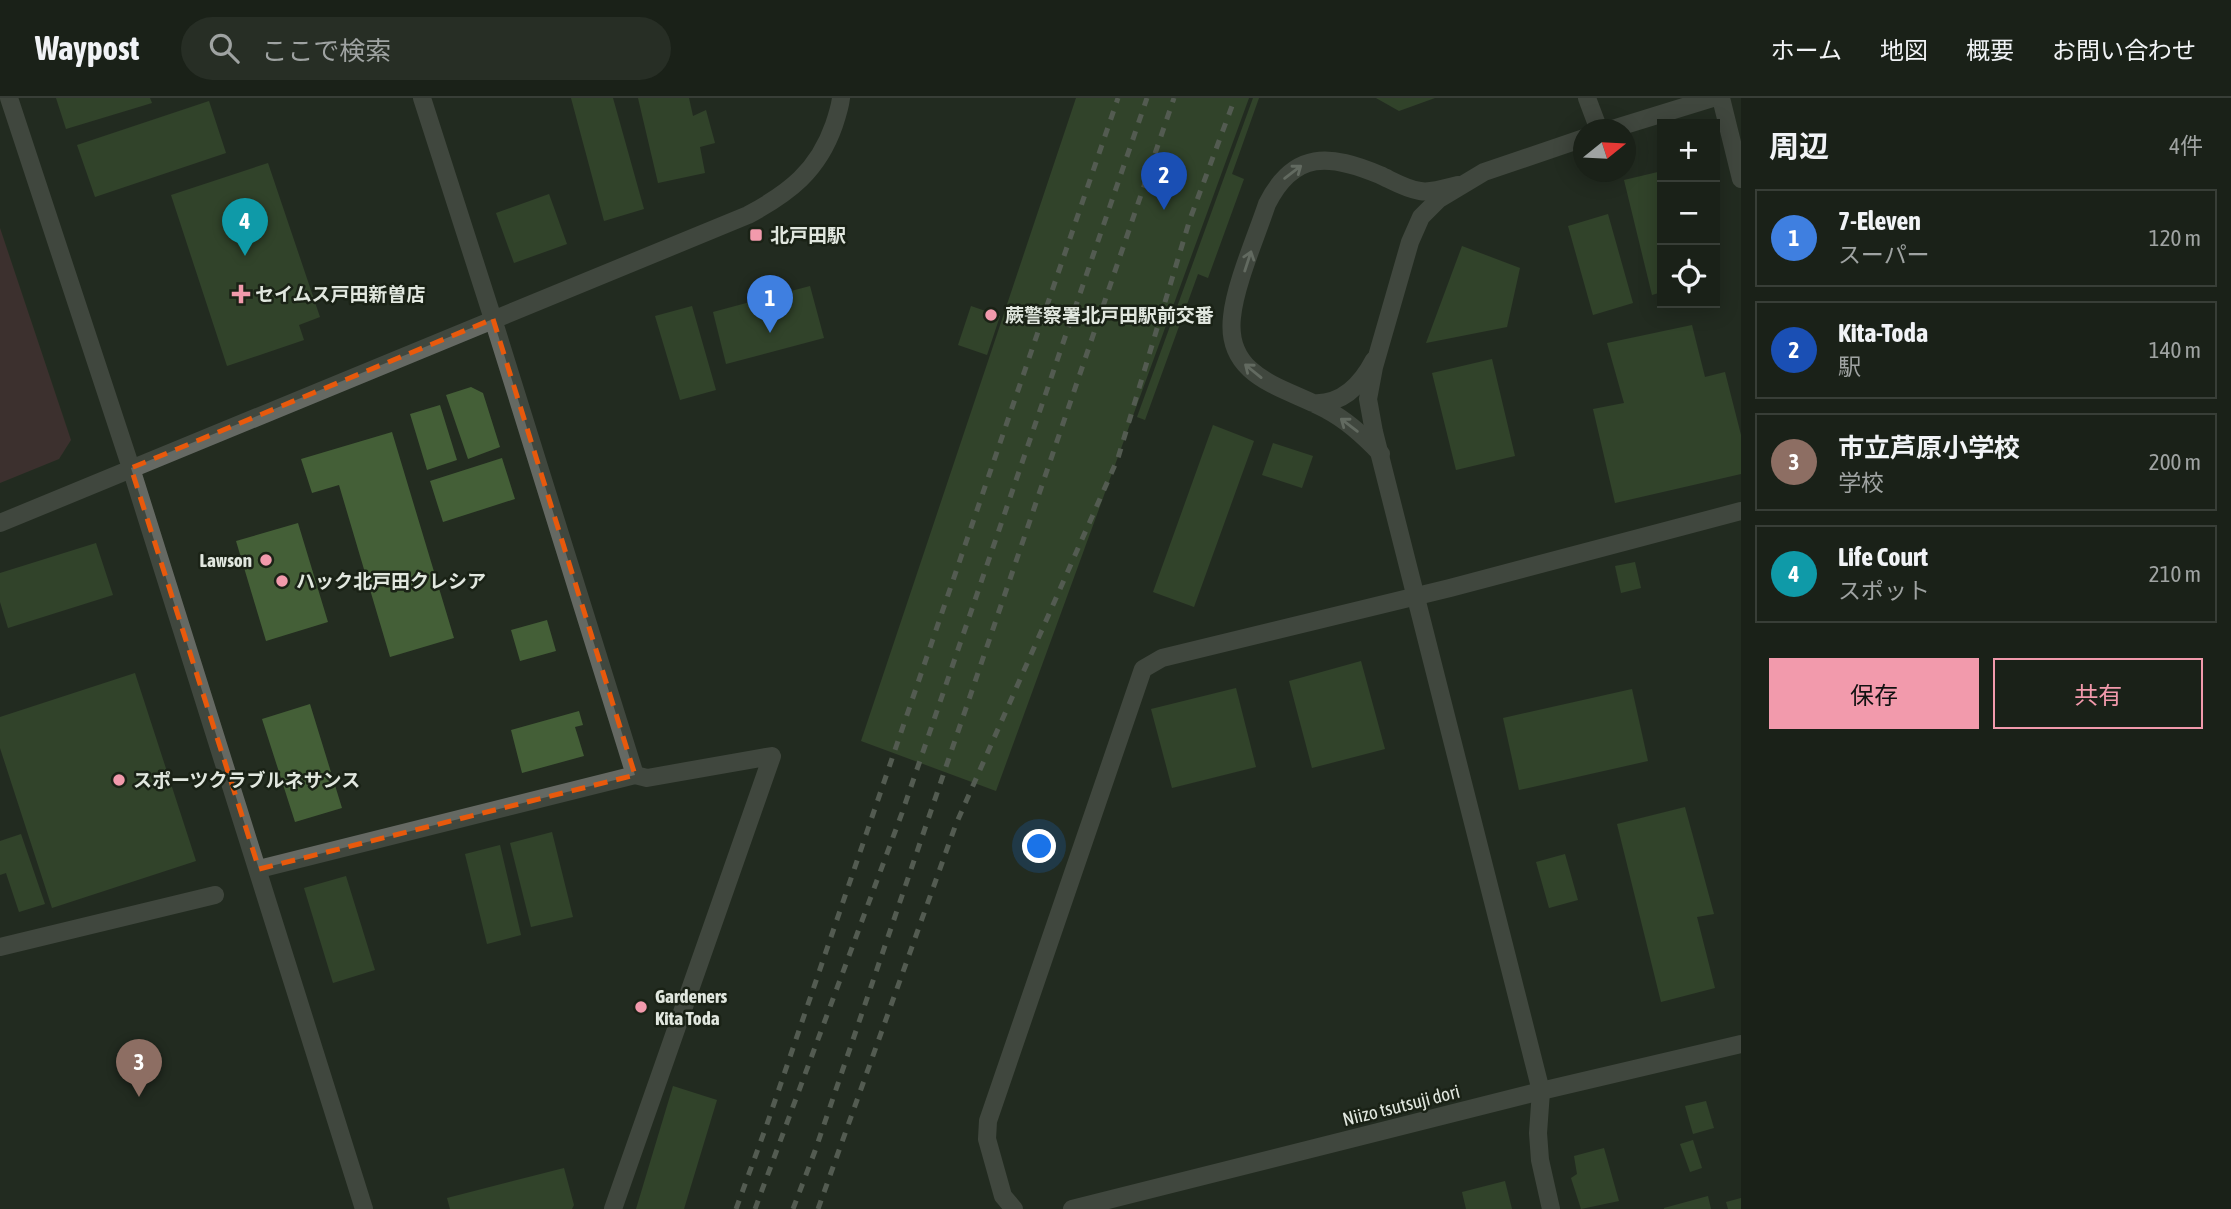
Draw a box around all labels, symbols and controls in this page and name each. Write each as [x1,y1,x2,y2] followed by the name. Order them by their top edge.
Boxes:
[181,17,671,80] search box
[35,29,139,67] text: Waypost
[205,29,243,67] icon: search
[261,36,391,66] text: ここで検索
[1771,37,1842,64] text: ホーム
[1880,37,1928,64] text: 地図
[1966,37,2014,64] text: 概要
[2052,37,2196,64] text: お問い合わせ
[1573,119,1636,182] north arrow
[1657,119,1720,308] map controls
[1657,119,1720,182] button: +
[1769,129,1829,163] text: 周辺
[2169,133,2203,159] text: 4件
[1141,152,1187,210] pin: 2
[1283,164,1302,179] one-way arrow
[1657,182,1720,245] button: −
[222,198,268,256] pin: 4
[1838,206,1921,236] text: 7-Eleven
[770,224,846,246] place label: 北戸田駅
[1789,225,1799,251] text: 1
[2149,225,2201,251] text: 120 m
[748,227,764,243] marker: 北戸田駅
[1838,242,1930,268] text: スーパー
[1657,245,1720,308] button: locate
[1242,250,1255,272] one-way arrow
[747,275,793,333] pin: 1
[255,283,426,305] place label: セイムス戸田新曽店
[233,286,249,302] marker: セイムス戸田新曽店
[1005,304,1214,326] place label: 蕨警察署北戸田駅前交番
[983,307,999,323] marker: 蕨警察署北戸田駅前交番
[1838,318,1928,348] text: Kita-Toda
[1789,337,1799,363] text: 2
[2149,337,2201,363] text: 140 m
[1838,354,1861,380] text: 駅
[1244,363,1262,379] one-way arrow
[1341,417,1359,432] one-way arrow
[1838,433,2020,463] text: 市立芦原小学校
[1789,449,1799,475] text: 3
[2149,449,2201,475] text: 200 m
[1838,470,1884,496] text: 学校
[1838,542,1928,572] text: Life Court
[200,549,252,571] place label: Lawson
[258,552,274,568] marker: Lawson
[1789,561,1799,587] text: 4
[2149,561,2201,587] text: 210 m
[296,570,486,592] place label: ハック北戸田クレシア
[274,573,290,589] marker: ハック北戸田クレシア
[1838,578,1930,604] text: スポット
[1769,658,1979,729] button: 保存
[1993,658,2203,729] button: 共有
[133,769,360,791] place label: スポーツクラブルネサンス
[111,772,127,788] marker: スポーツクラブルネサンス
[1022,829,1056,863] your location
[655,985,728,1029] place label: Gardeners Kita Toda
[633,999,649,1015] marker: Gardeners Kita Toda
[116,1039,162,1097] pin: 3
[1340,1080,1462,1130] street label: Niizo tsutsuji dori

